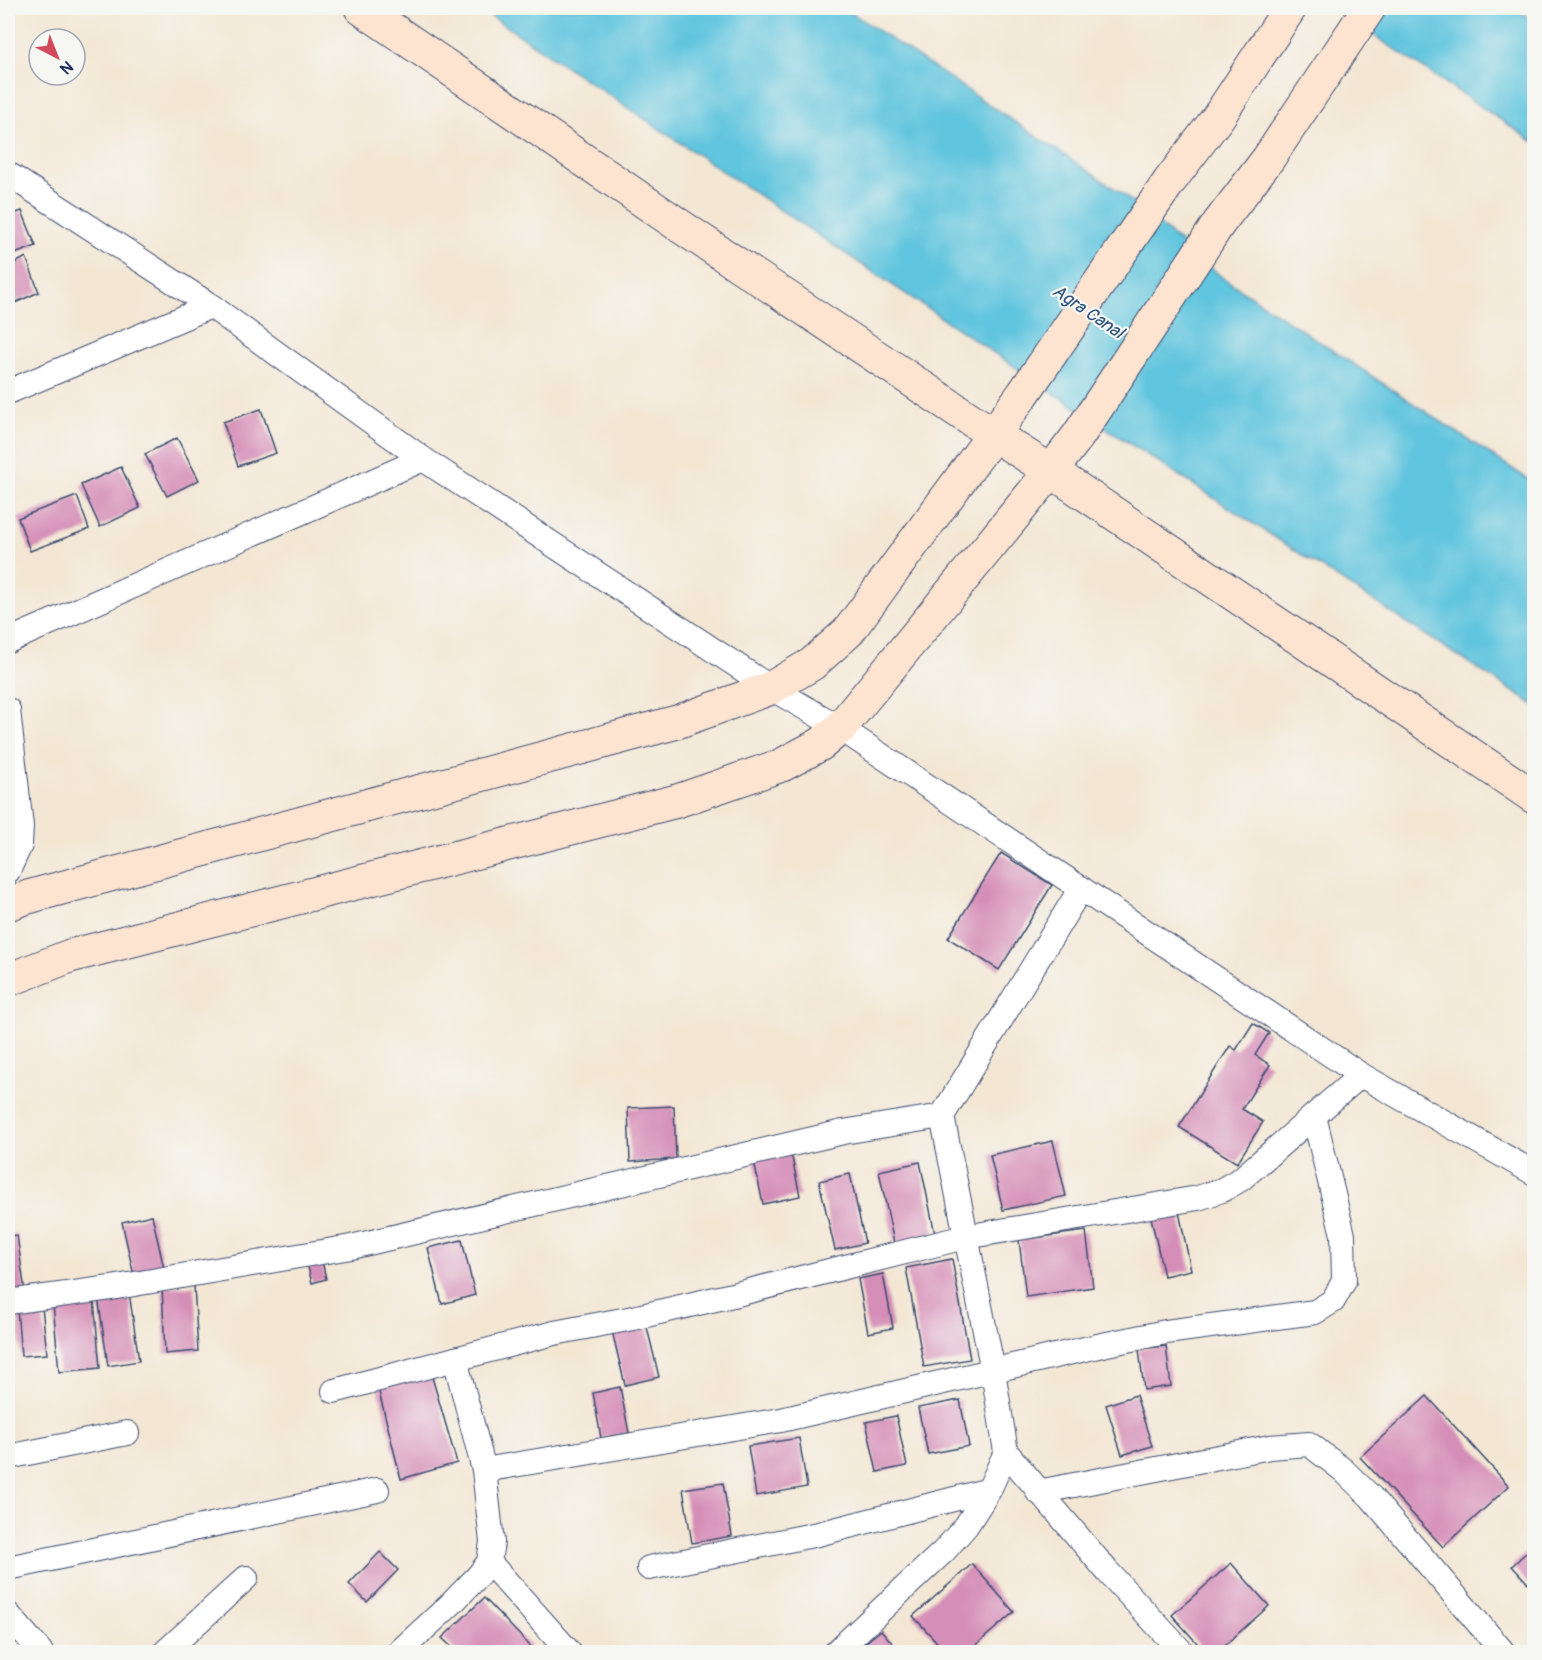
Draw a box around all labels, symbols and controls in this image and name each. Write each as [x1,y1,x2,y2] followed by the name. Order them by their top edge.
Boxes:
[27,27,87,87] north arrow
[56,56,77,79] text: N
[1048,280,1130,345] water label: Agra Canal

